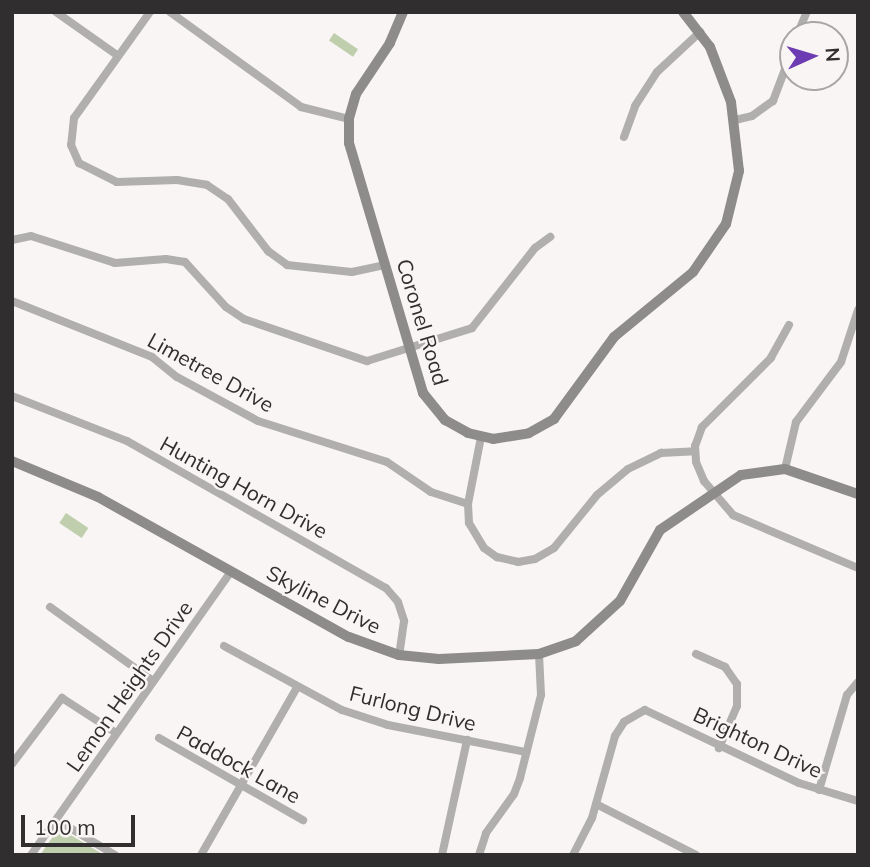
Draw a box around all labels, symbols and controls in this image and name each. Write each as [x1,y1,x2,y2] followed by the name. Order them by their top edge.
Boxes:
[779,21,849,91] north arrow
[820,47,845,63] text: N
[392,256,454,388] street label: Coronel Road
[144,327,278,417] street label: Limetree Drive
[156,431,332,543] street label: Hunting Horn Drive
[263,559,385,639] street label: Skyline Drive
[61,596,197,776] street label: Lemon Heights Drive
[347,680,479,736] street label: Furlong Drive
[689,701,827,783] street label: Brighton Drive
[173,720,305,808] street label: Paddock Lane
[24,800,138,844] scale bar
[34,814,96,840] text: 100 m

